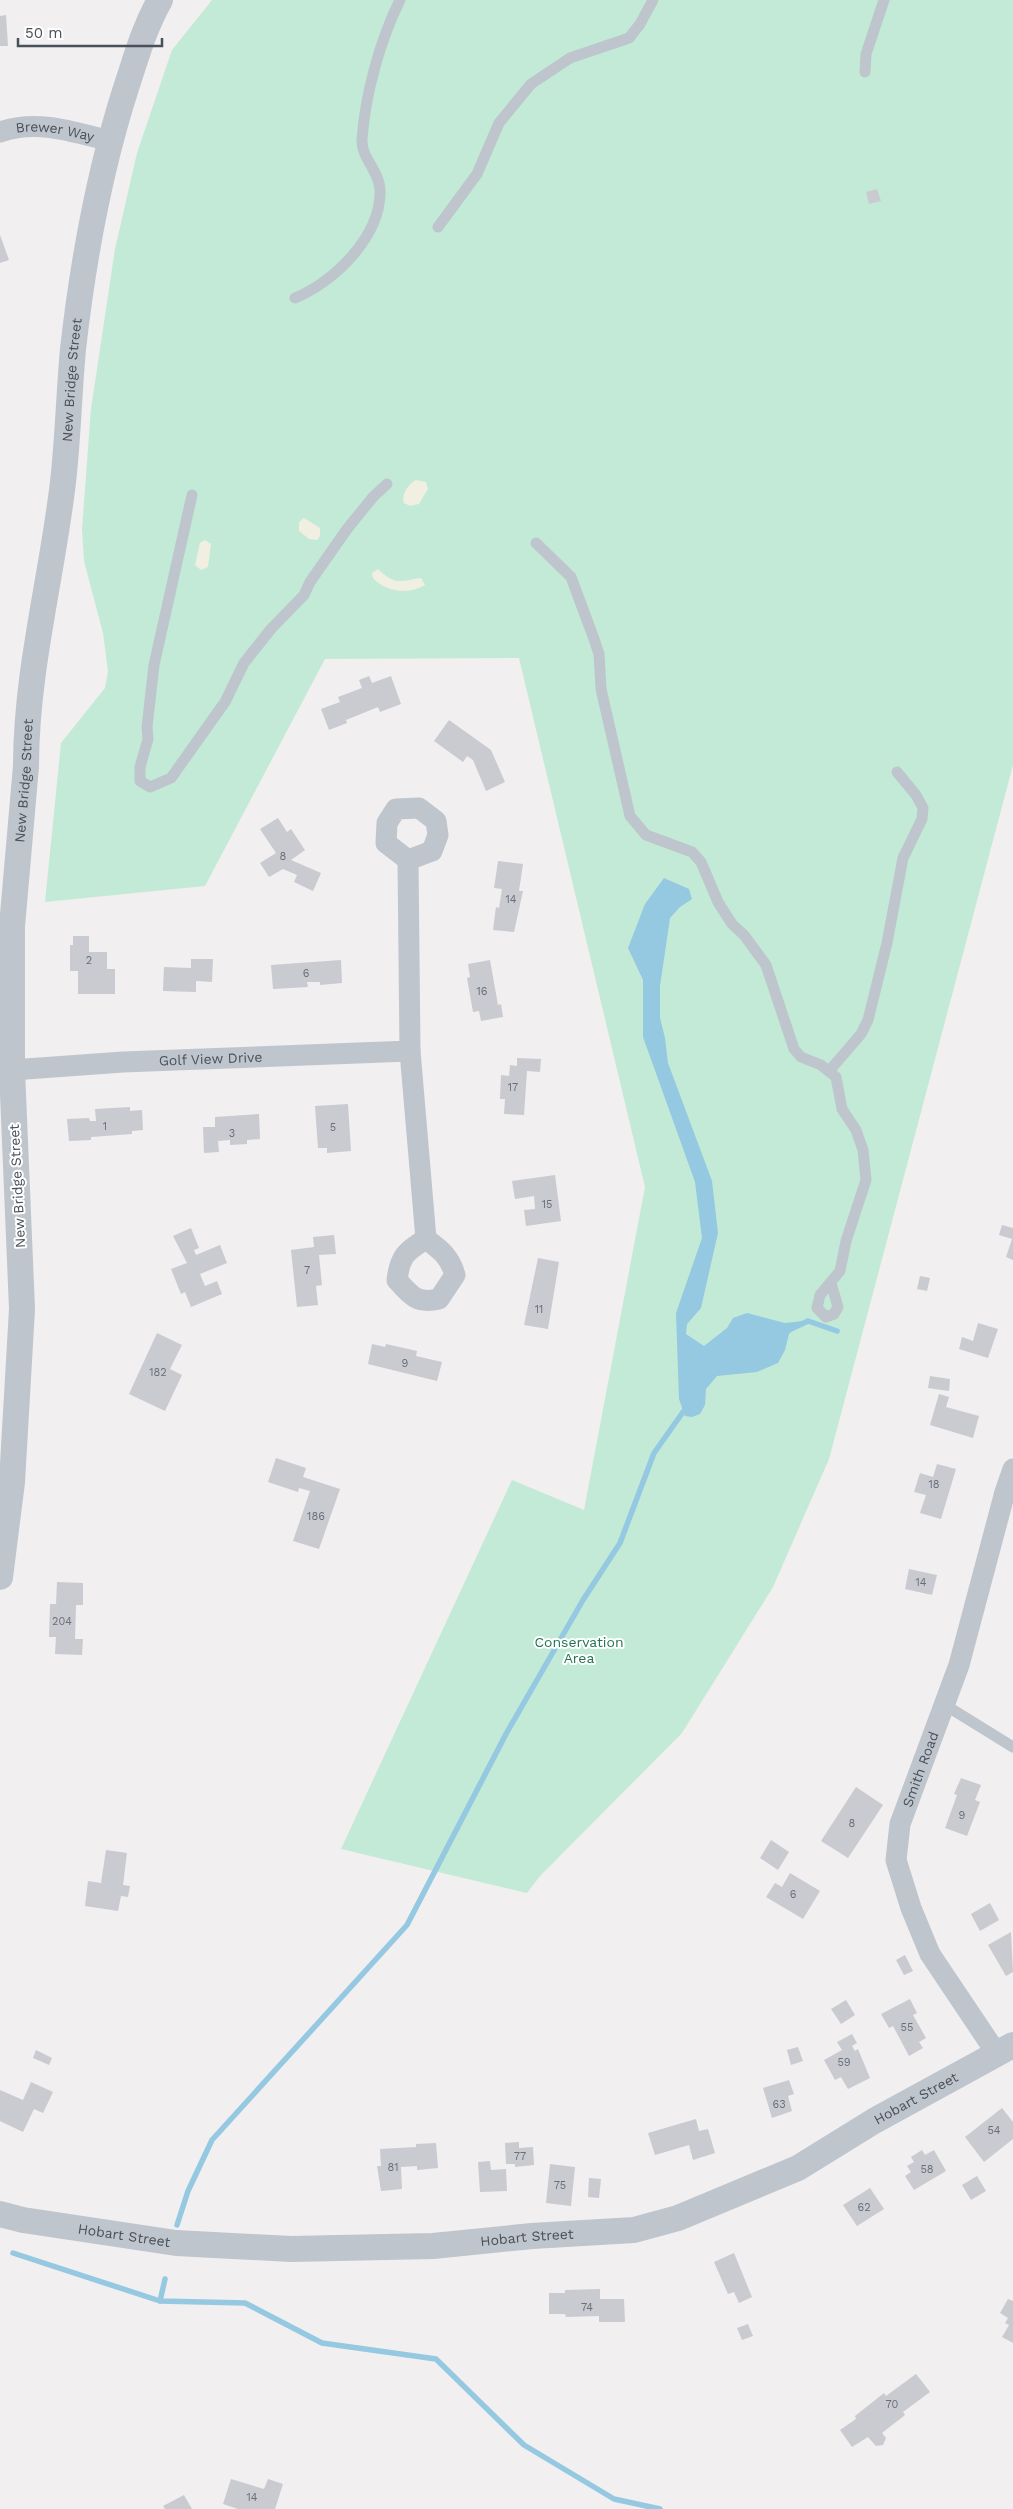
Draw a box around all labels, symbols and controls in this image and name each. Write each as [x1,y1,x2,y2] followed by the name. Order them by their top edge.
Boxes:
[18,15,161,47] scale bar
[25,24,62,42] text: 50 m
[15,118,97,145] street label: Brewer Way
[59,317,85,442] street label: New Bridge Street
[11,718,36,843] street label: New Bridge Street
[280,850,287,863] house number: 8
[505,893,517,906] house number: 14
[86,954,92,967] house number: 2
[303,967,310,980] house number: 6
[477,985,488,998] house number: 16
[158,1049,263,1069] street label: Golf View Drive
[508,1081,518,1094] house number: 17
[103,1120,107,1133] house number: 1
[330,1121,336,1134] house number: 5
[6,1124,28,1248] street label: New Bridge Street
[229,1127,235,1140] house number: 3
[542,1198,552,1211] house number: 15
[304,1264,310,1277] house number: 7
[535,1303,543,1316] house number: 11
[402,1357,409,1370] house number: 9
[149,1366,167,1379] house number: 182
[928,1478,940,1491] house number: 18
[307,1510,325,1523] house number: 186
[915,1576,927,1589] house number: 14
[52,1615,72,1628] house number: 204
[534,1634,624,1666] park label: Conservation Area
[899,1729,942,1809] street label: Smith Road
[959,1809,966,1822] house number: 9
[849,1817,856,1830] house number: 8
[790,1888,797,1901] house number: 6
[901,2021,913,2034] house number: 55
[837,2056,851,2069] house number: 59
[871,2069,961,2128] street label: Hobart Street
[772,2098,786,2111] house number: 63
[987,2124,1001,2137] house number: 54
[514,2150,526,2163] house number: 77
[387,2161,399,2174] house number: 81
[920,2163,934,2176] house number: 58
[554,2179,566,2192] house number: 75
[857,2201,871,2214] house number: 62
[77,2220,172,2250] street label: Hobart Street
[480,2226,574,2249] street label: Hobart Street
[581,2301,593,2314] house number: 74
[886,2398,899,2411] house number: 70
[246,2491,258,2504] house number: 14

